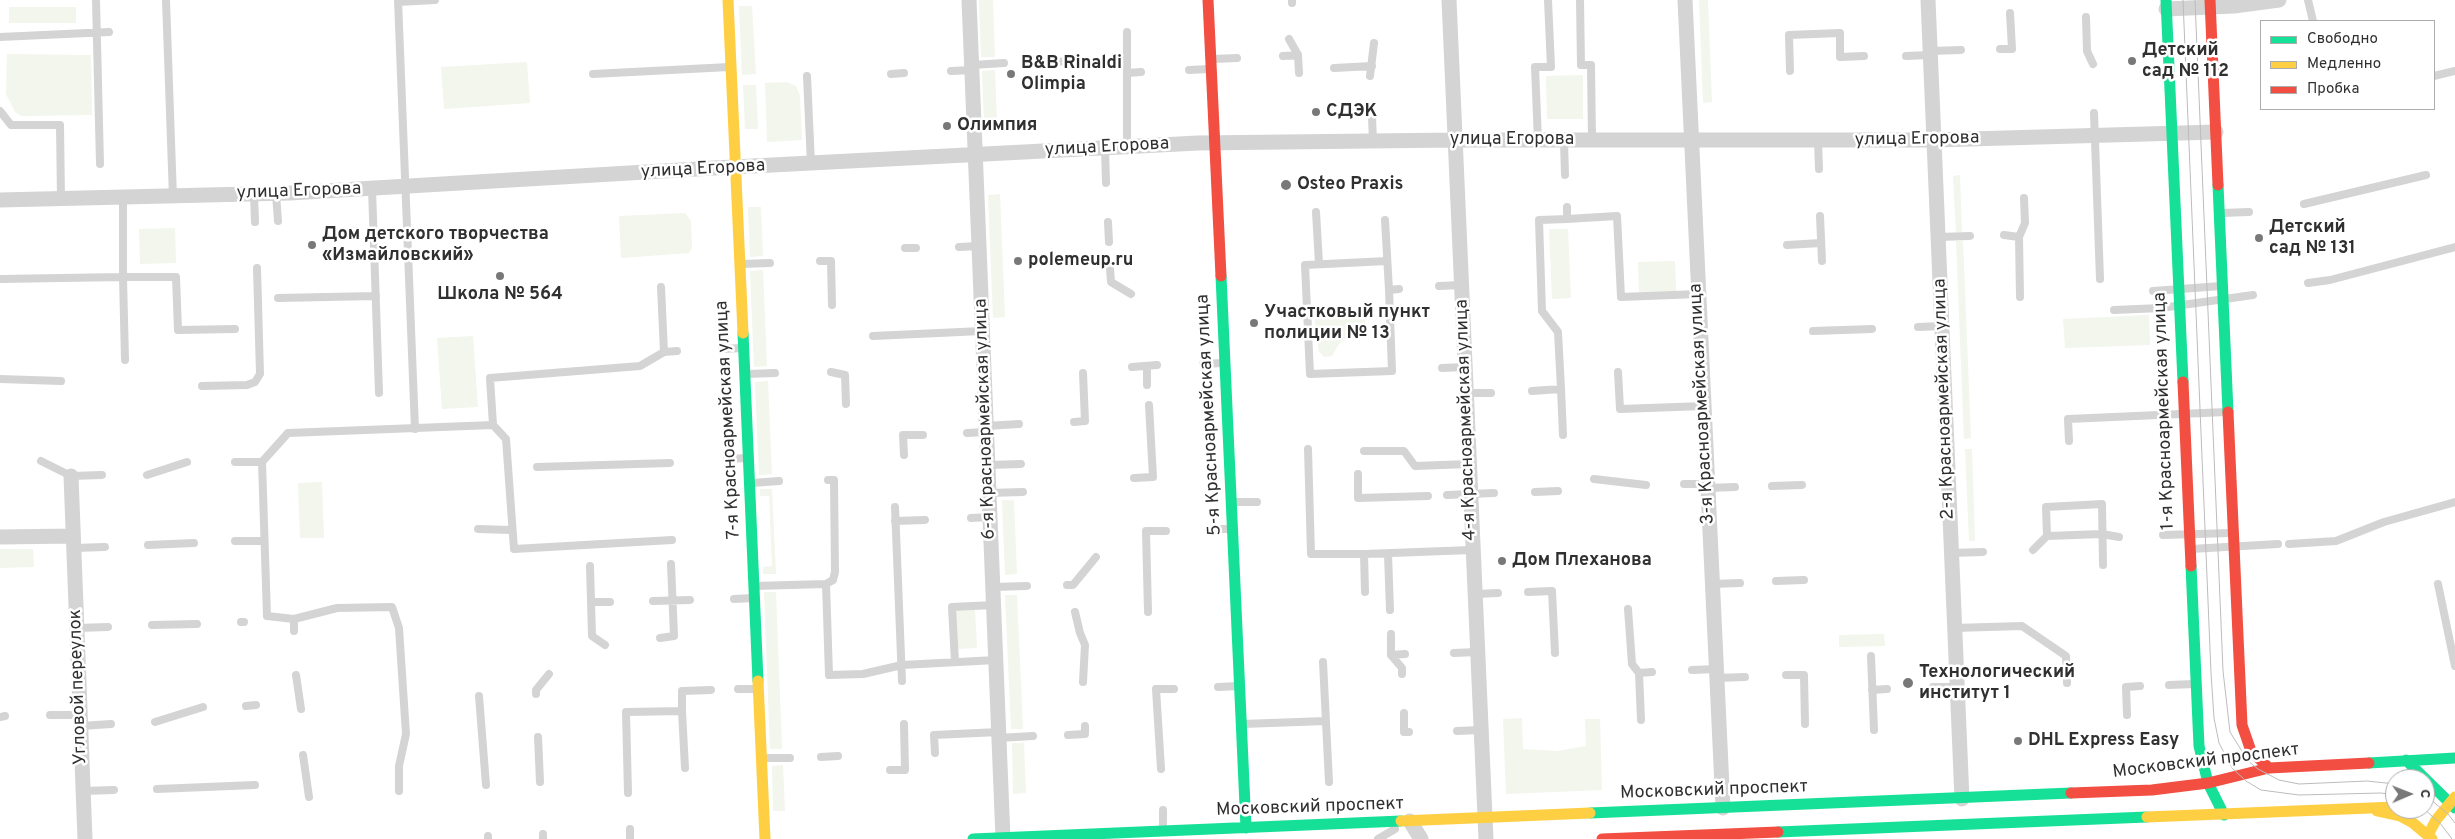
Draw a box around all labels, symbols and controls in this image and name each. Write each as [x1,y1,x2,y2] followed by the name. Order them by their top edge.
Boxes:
[2260,20,2435,110] legend
[2307,30,2378,49] text: Свободно
[2142,40,2229,82] place label: Детский сад № 112
[1021,53,1122,96] place label: B&B Rinaldi Olimpia
[2126,55,2138,67] marker: Детский сад № 112
[2307,55,2381,74] text: Медленно
[1005,68,1017,80] marker: B&B Rinaldi Olimpia
[2307,80,2359,99] text: Пробка
[1326,101,1377,123] place label: СДЭК
[1310,106,1322,118] marker: СДЭК
[957,115,1037,137] place label: Олимпия
[941,120,953,132] marker: Олимпия
[1855,128,1979,152] street label: улица Егорова
[1450,129,1574,151] street label: улица Егорова
[1044,134,1170,162] street label: улица Егорова
[640,156,766,184] street label: улица Егорова
[1297,174,1403,196] place label: Osteo Praxis
[1279,178,1293,192] marker: Osteo Praxis
[236,179,362,205] street label: улица Егорова
[2269,217,2356,260] place label: Детский сад № 131
[322,224,549,266] place label: Дом детского творчества «Измайловский»
[2253,232,2265,244] marker: Детский сад № 131
[306,239,318,251] marker: Дом детского творчества «Измайловский»
[1028,250,1133,272] place label: polemeup.ru
[1012,255,1024,267] marker: polemeup.ru
[494,270,506,282] marker: Школа № 564
[1930,278,1960,520] street label: 2-я Красноармейская улица
[1686,283,1720,525] street label: 3-я Красноармейская улица
[437,284,563,306] place label: Школа № 564
[2150,292,2180,530] street label: 1-я Красноармейская улица
[1193,294,1227,536] street label: 5-я Красноармейская улица
[971,298,1001,540] street label: 6-я Красноармейская улица
[1452,299,1482,541] street label: 4-я Красноармейская улица
[712,300,746,540] street label: 7-я Красноармейская улица
[1264,302,1430,344] place label: Участковый пункт полиции № 13
[1248,317,1260,329] marker: Участковый пункт полиции № 13
[1512,550,1652,572] place label: Дом Плеханова
[1496,555,1508,567] marker: Дом Плеханова
[65,609,93,765] street label: Угловой переулок
[1919,662,2075,704] place label: Технологический институт 1
[1901,676,1915,690] marker: Технологический институт 1
[2028,730,2179,752] place label: DHL Express Easy
[2012,735,2024,747] marker: DHL Express Easy
[2112,740,2300,784] street label: Московский проспект
[2385,769,2435,819] north arrow
[1620,777,1808,805] street label: Московский проспект
[2416,789,2433,798] text: С
[1216,794,1404,822] street label: Московский проспект

